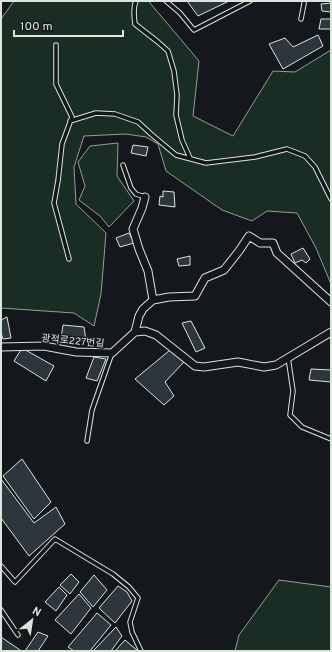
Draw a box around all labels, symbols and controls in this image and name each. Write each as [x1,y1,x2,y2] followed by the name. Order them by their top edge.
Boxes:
[14,12,123,38] scale bar
[20,19,53,35] text: 100 m
[41,332,105,351] street label: 광적로227번길
[12,600,52,640] north arrow
[30,604,43,620] text: N

